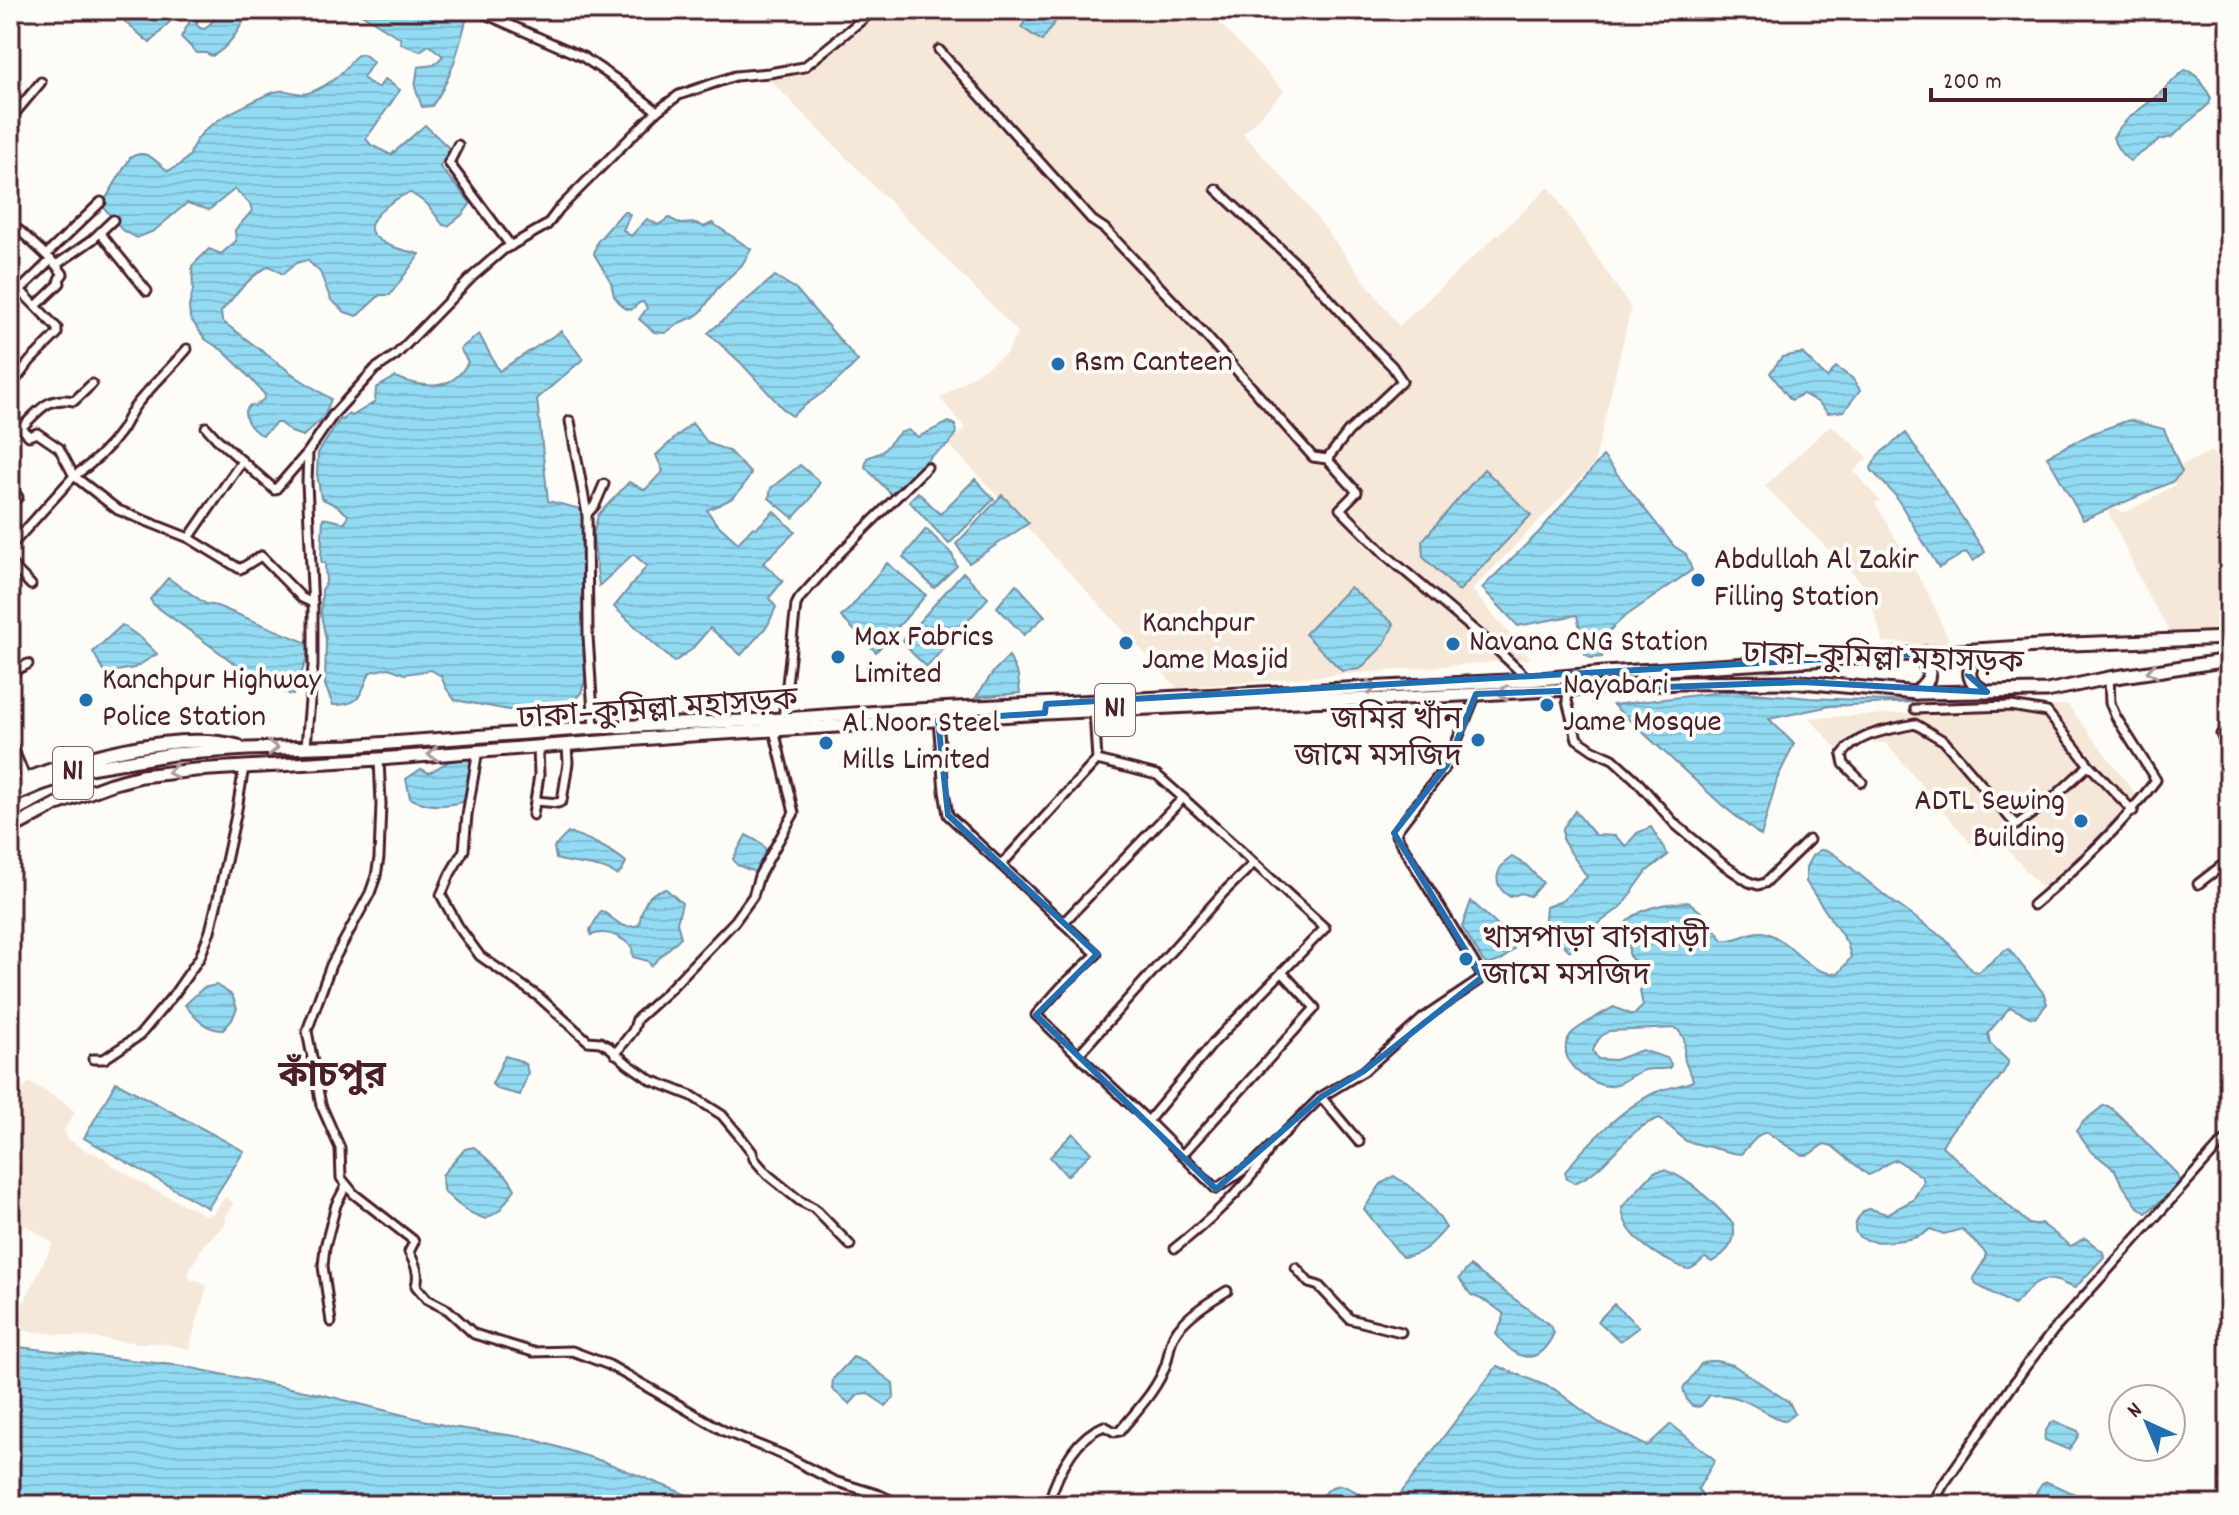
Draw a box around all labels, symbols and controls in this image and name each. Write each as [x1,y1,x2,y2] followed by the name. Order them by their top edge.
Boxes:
[1931,52,2165,102] scale bar
[1943,66,2002,100] text: 200 m
[1074,341,1233,387] place label: Rsm Canteen
[1049,355,1067,373] marker: Rsm Canteen
[1714,539,1919,622] place label: Abdullah Al Zakir Filling Station
[1689,571,1707,589] marker: Abdullah Al Zakir Filling Station
[1142,602,1289,685] place label: Kanchpur Jame Masjid
[854,616,994,699] place label: Max Fabrics Limited
[1469,621,1708,667] place label: Navana CNG Station
[1741,633,2025,689] street label: ঢাকা–কুমিল্লা মহাসড়ক
[1117,634,1135,652] marker: Kanchpur Jame Masjid
[1444,635,1462,653] marker: Navana CNG Station
[829,648,847,666] marker: Max Fabrics Limited
[102,659,322,742] place label: Kanchpur Highway Police Station
[2145,662,2159,679] one-way arrow
[1563,664,1722,747] place label: Nayabari Jame Mosque
[515,679,801,745] street label: ঢাকা–কুমিল্লা মহাসড়ক
[1365,679,1378,696] one-way arrow
[1095,684,1135,736] road number: N1
[1496,684,1509,701] one-way arrow
[77,691,95,709] marker: Kanchpur Highway Police Station
[1538,696,1556,714] marker: Nayabari Jame Mosque
[1293,699,1463,782] place label: জমির খাঁন জামে মসজিদ
[842,702,1000,785] place label: Al Noor Steel Mills Limited
[1469,731,1487,749] marker: জমির খাঁন জামে মসজিদ
[817,734,835,752] marker: Al Noor Steel Mills Limited
[267,739,280,756] one-way arrow
[426,746,439,763] one-way arrow
[53,747,93,799] road number: N1
[166,763,180,780] one-way arrow
[1914,780,2065,863] place label: ADTL Sewing Building
[2072,812,2090,830] marker: ADTL Sewing Building
[1481,918,1709,1001] place label: খাসপাড়া বাগবাড়ী জামে মসজিদ
[1457,950,1475,968] marker: খাসপাড়া বাগবাড়ী জামে মসজিদ
[277,1053,387,1105] district label: কাঁচপুর
[2107,1383,2187,1463] north arrow
[2121,1396,2150,1426] text: N

